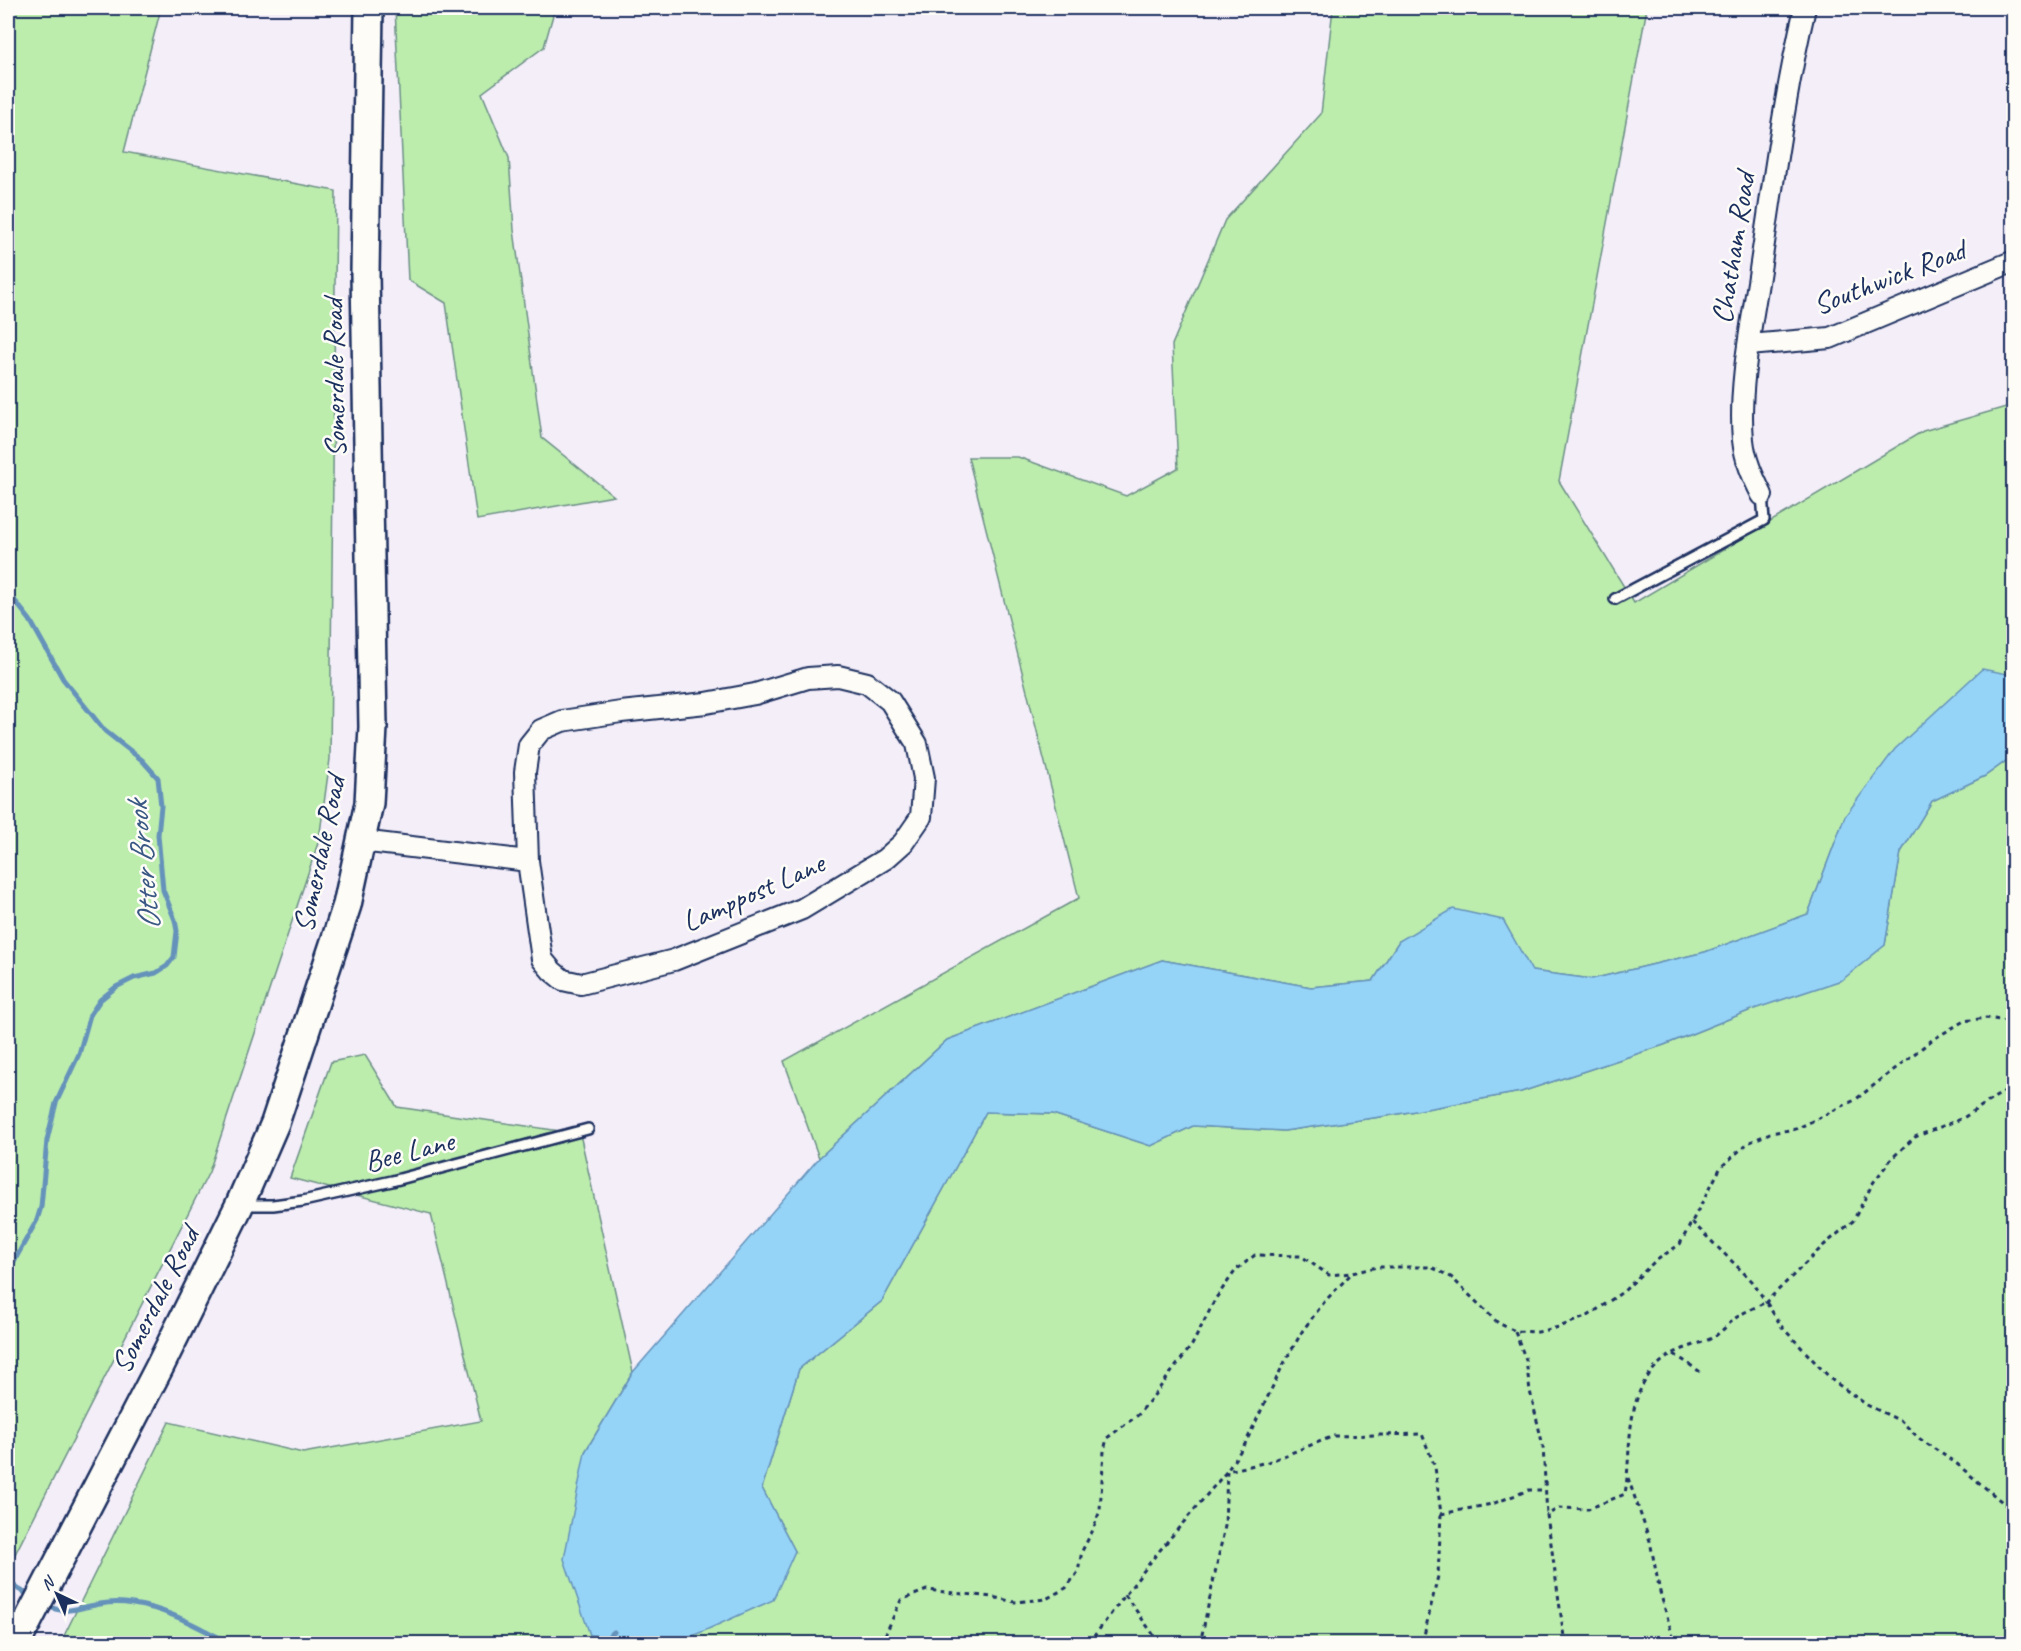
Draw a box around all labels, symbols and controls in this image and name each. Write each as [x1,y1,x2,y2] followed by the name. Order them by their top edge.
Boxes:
[1702,166,1764,326] street label: Chatham Road
[1808,229,1974,323] street label: Southwick Road
[314,294,354,458] street label: Somerdale Road
[284,768,355,936] street label: Somerdale Road
[115,794,170,933] water label: Otter Brook
[676,843,832,940] street label: Lamppost Lane
[360,1121,460,1180] street label: Bee Lane
[102,1217,210,1379] street label: Somerdale Road
[27,1564,87,1624] north arrow
[37,1571,60,1595] text: N

